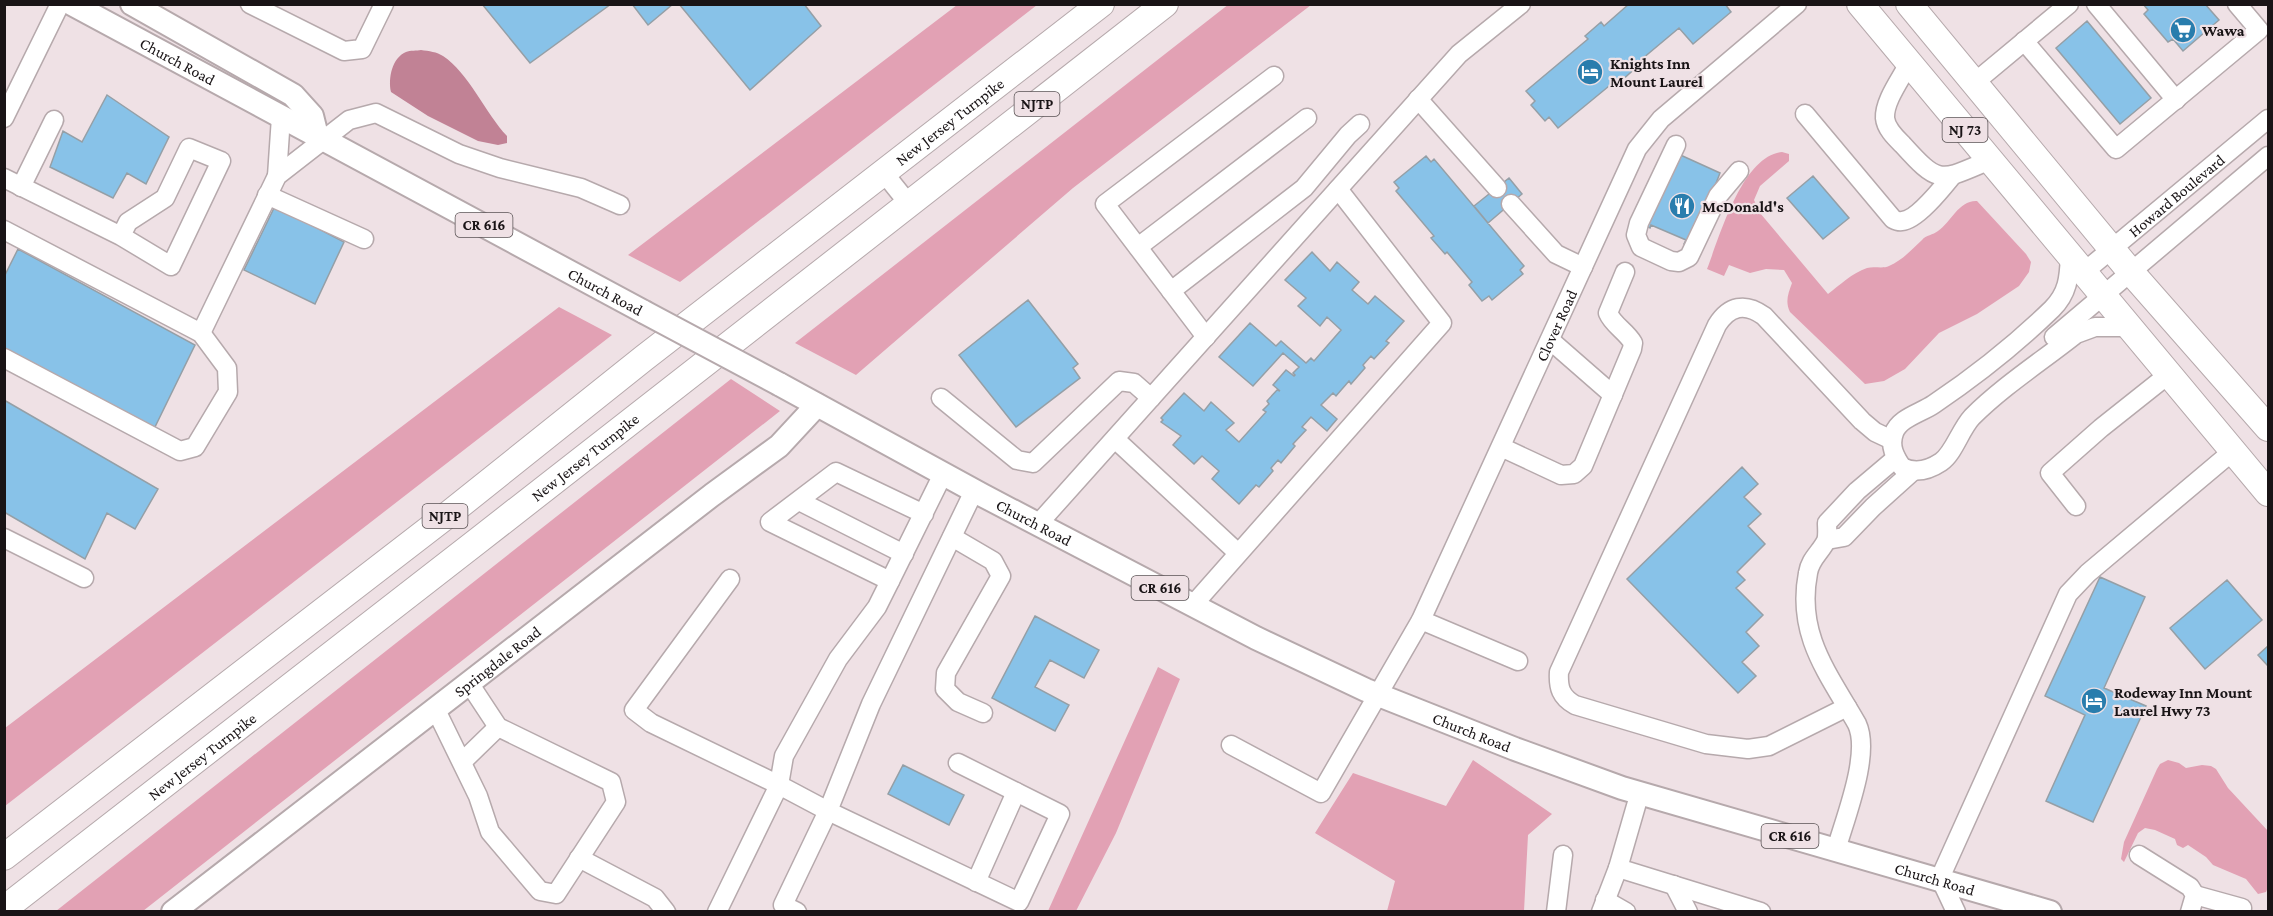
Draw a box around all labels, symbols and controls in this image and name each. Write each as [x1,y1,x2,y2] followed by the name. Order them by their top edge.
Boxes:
[2168,15,2198,45] supermarket icon: Wawa
[2201,22,2245,39] place label: Wawa
[137,34,218,88] street label: Church Road
[1610,55,1703,90] place label: Knights Inn Mount Laurel
[1575,57,1605,87] hotel icon: Knights Inn Mount Laurel
[892,74,1007,168] street label: New Jersey Turnpike
[1014,92,1060,116] road number: NJTP
[1942,118,1988,142] road number: NJ 73
[2125,150,2228,240] street label: Howard Boulevard
[1667,191,1697,221] restaurant icon: McDonald's
[1702,198,1784,215] place label: McDonald's
[456,213,512,237] road number: CR 616
[565,264,646,319] street label: Church Road
[1532,286,1580,364] street label: Clover Road
[528,410,642,504] street label: New Jersey Turnpike
[993,496,1075,549] street label: Church Road
[422,504,468,528] road number: NJTP
[1132,576,1188,600] road number: CR 616
[451,622,544,700] street label: Springdale Road
[2114,684,2252,719] place label: Rodeway Inn Mount Laurel Hwy 73
[2079,686,2109,716] hotel icon: Rodeway Inn Mount Laurel Hwy 73
[145,709,259,803] street label: New Jersey Turnpike
[1430,709,1514,755] street label: Church Road
[1762,824,1818,848] road number: CR 616
[1893,859,1977,898] street label: Church Road

